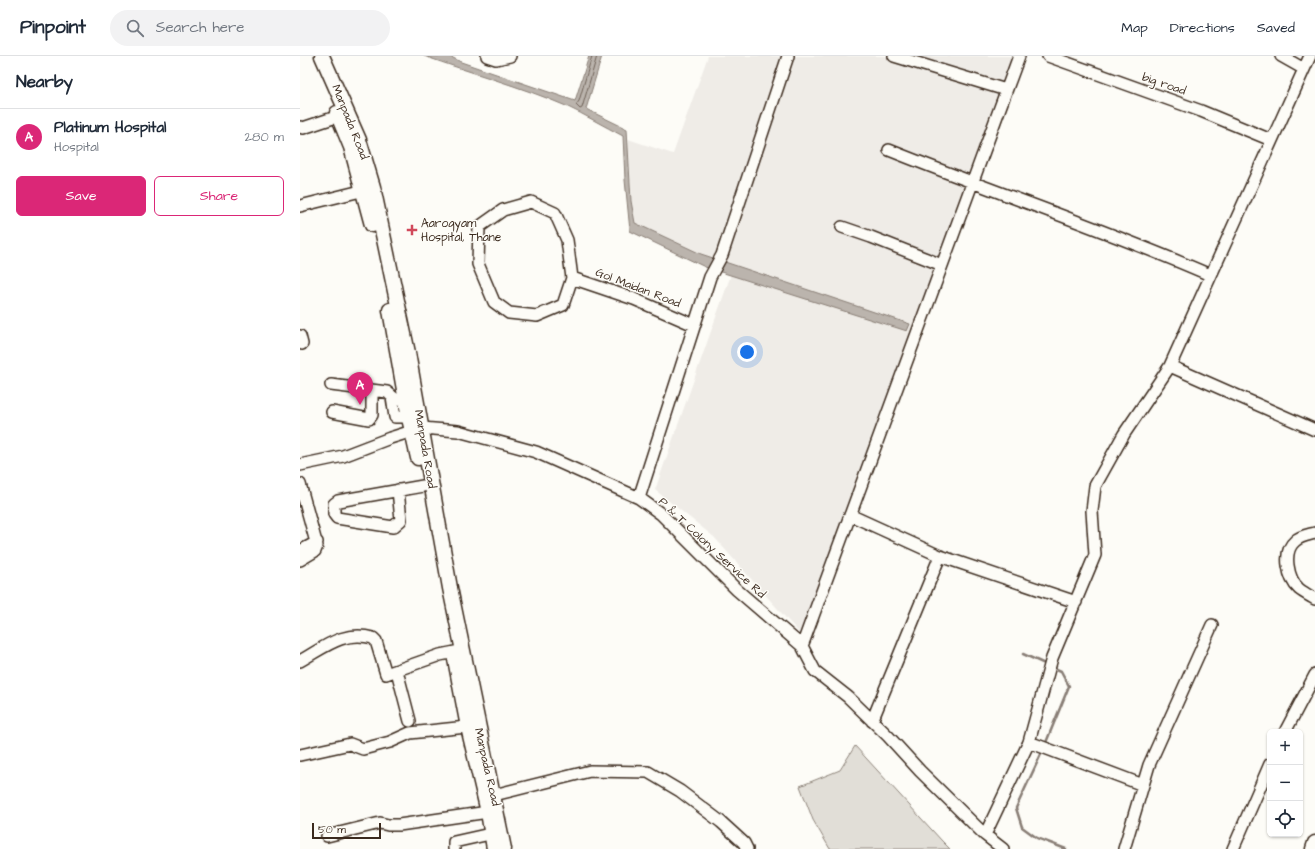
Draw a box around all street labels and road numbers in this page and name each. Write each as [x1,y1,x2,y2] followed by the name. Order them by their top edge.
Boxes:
[1140,69,1188,100] street label: big road
[327,82,373,162] street label: Manpada Road
[593,264,683,312] street label: Gol Maidan Road
[410,408,440,490] street label: Manpada Road
[654,494,769,603] street label: P & T Colony Service Rd
[470,726,504,808] street label: Manpada Road

